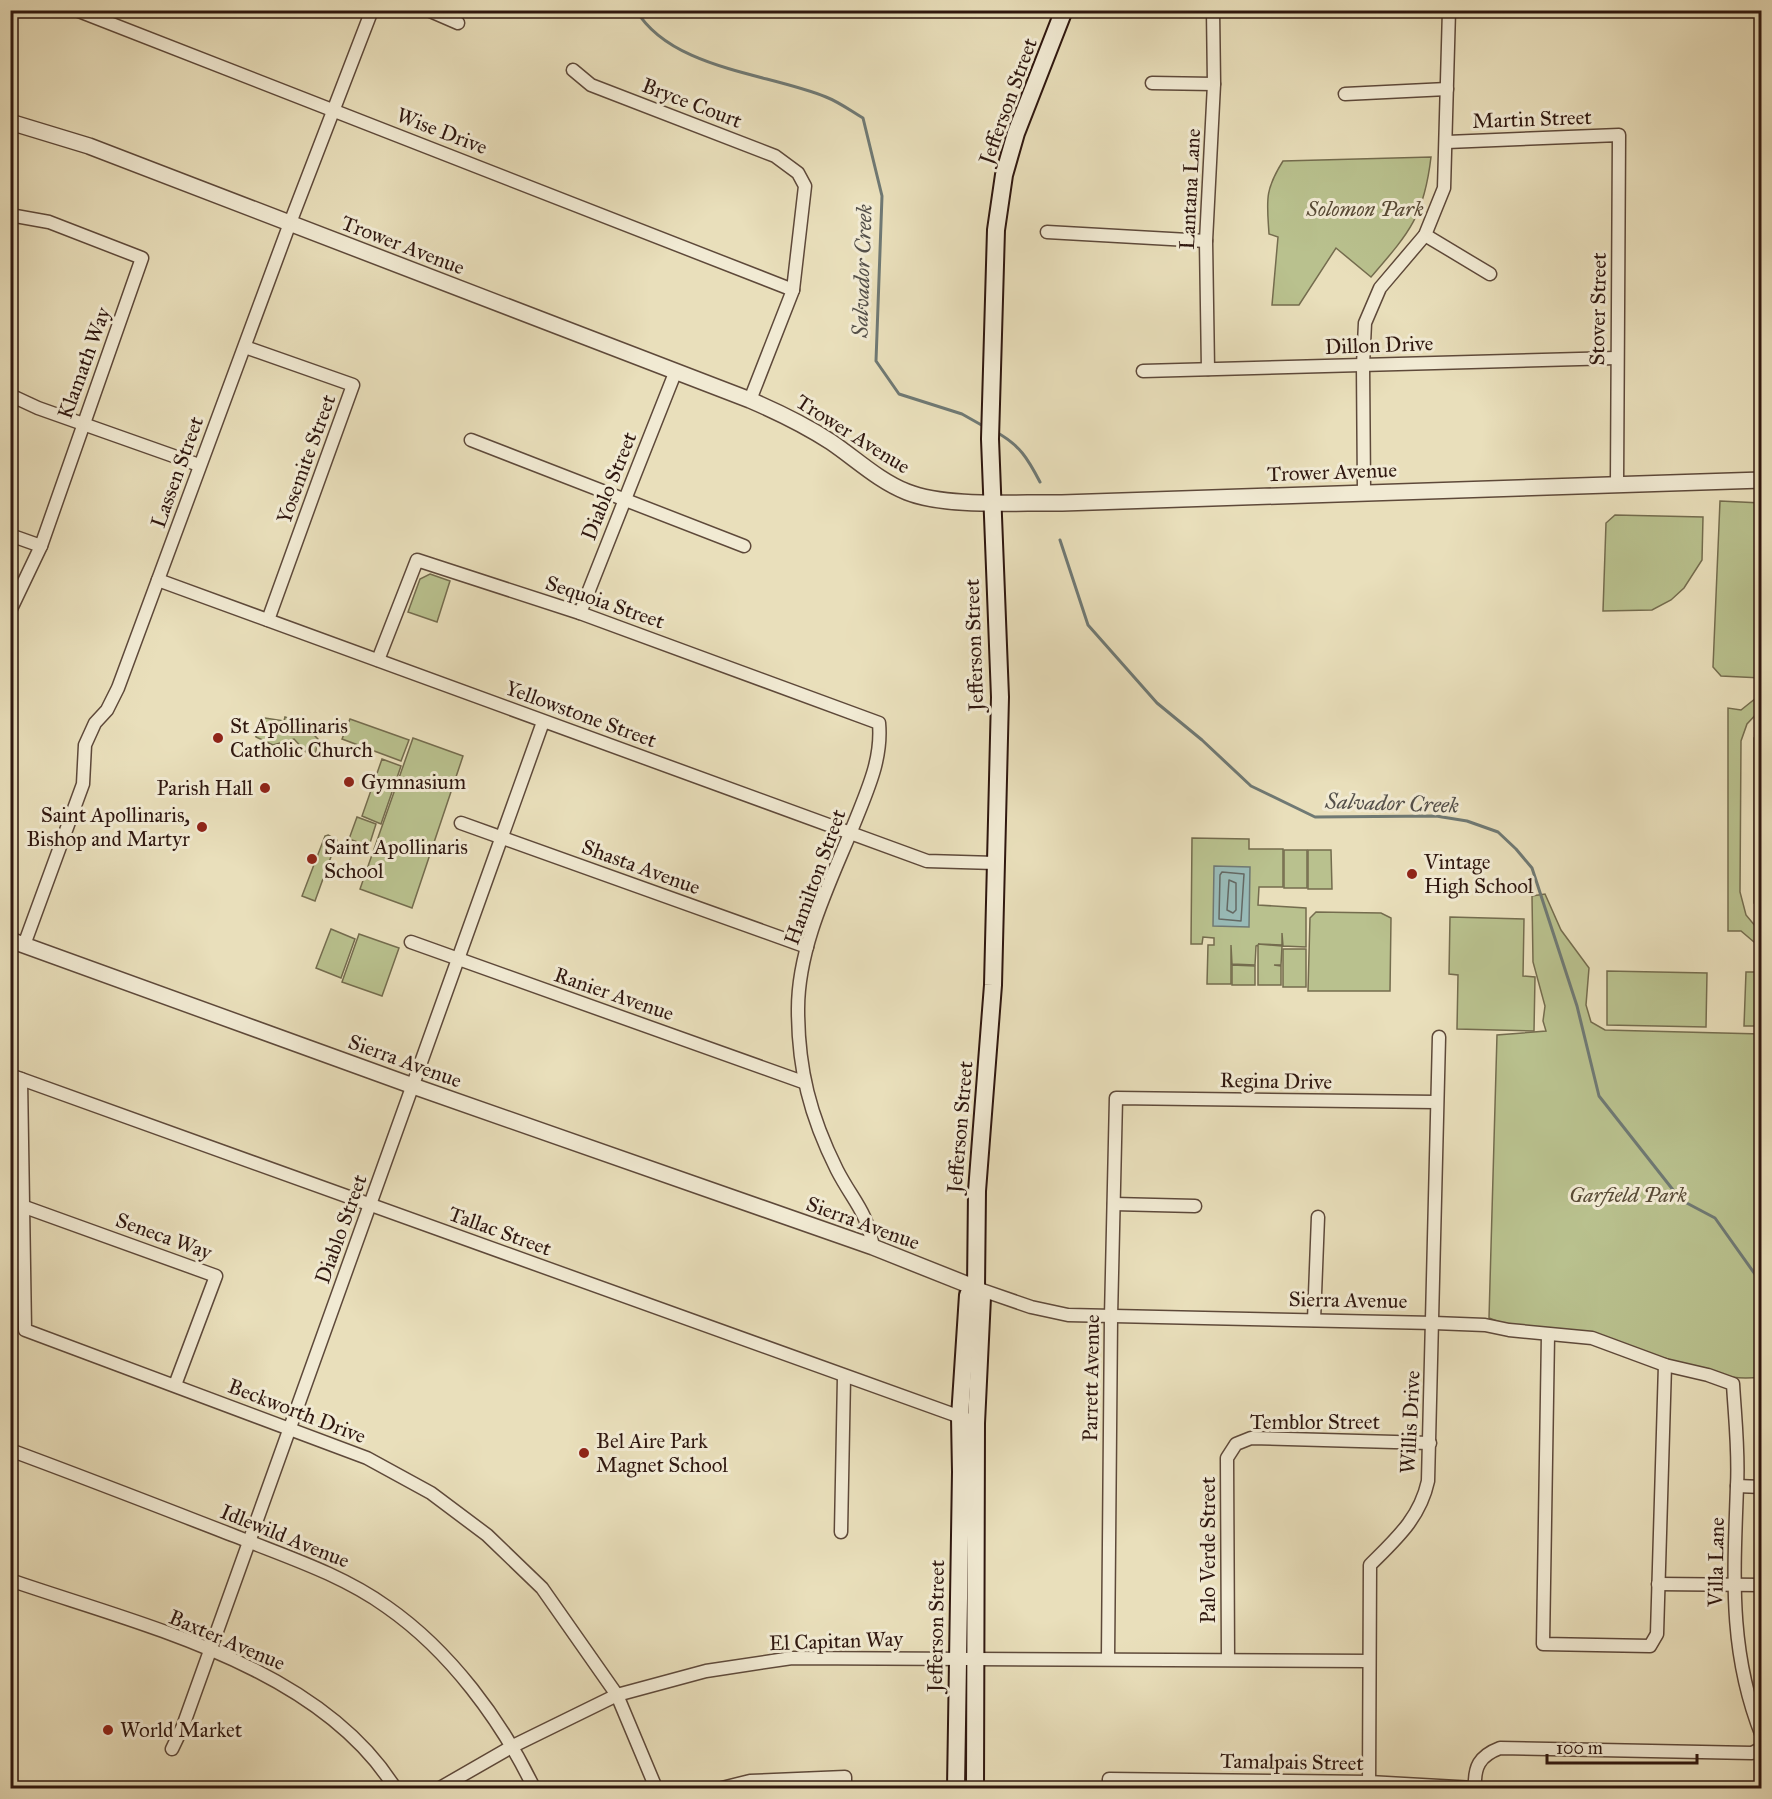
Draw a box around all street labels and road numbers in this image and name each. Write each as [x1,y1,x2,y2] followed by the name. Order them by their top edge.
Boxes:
[972,34,1043,170] street label: Jefferson Street
[638,72,746,134] street label: Bryce Court
[393,102,491,160] street label: Wise Drive
[1472,104,1593,134] street label: Martin Street
[1174,128,1206,250] street label: Lantana Lane
[338,210,469,281] street label: Trower Avenue
[1584,252,1612,366] street label: Stover Street
[52,303,117,422] street label: Klamath Way
[1324,330,1434,360] street label: Dillon Drive
[791,389,915,480] street label: Trower Avenue
[271,390,342,527] street label: Yosemite Street
[145,412,209,531] street label: Lassen Street
[576,428,643,544] street label: Diablo Street
[1267,457,1398,487] street label: Trower Avenue
[542,569,668,635] street label: Sequoia Street
[959,578,989,714] street label: Jefferson Street
[502,675,661,754] street label: Yellowstone Street
[778,805,852,948] street label: Hamilton Street
[578,834,704,901] street label: Shasta Avenue
[551,961,678,1027] street label: Ranier Avenue
[345,1028,465,1094] street label: Sierra Avenue
[941,1059,979,1196] street label: Jefferson Street
[1220,1067,1333,1095] street label: Regina Drive
[309,1170,373,1287] street label: Diablo Street
[803,1190,923,1256] street label: Sierra Avenue
[445,1200,556,1262] street label: Tallac Street
[112,1207,217,1266] street label: Seneca Way
[1288,1286,1408,1314] street label: Sierra Avenue
[1077,1314,1105,1442] street label: Parrett Avenue
[1394,1369,1426,1474] street label: Willis Drive
[224,1373,370,1449] street label: Beckworth Drive
[1250,1409,1381,1435] street label: Temblor Street
[1195,1476,1221,1624] street label: Palo Verde Street
[217,1498,353,1574] street label: Idlewild Avenue
[1702,1517,1730,1608] street label: Villa Lane
[922,1559,950,1694] street label: Jefferson Street
[165,1604,289,1676] street label: Baxter Avenue
[768,1626,905,1656] street label: El Capitan Way
[1220,1748,1365,1776] street label: Tamalpais Street

